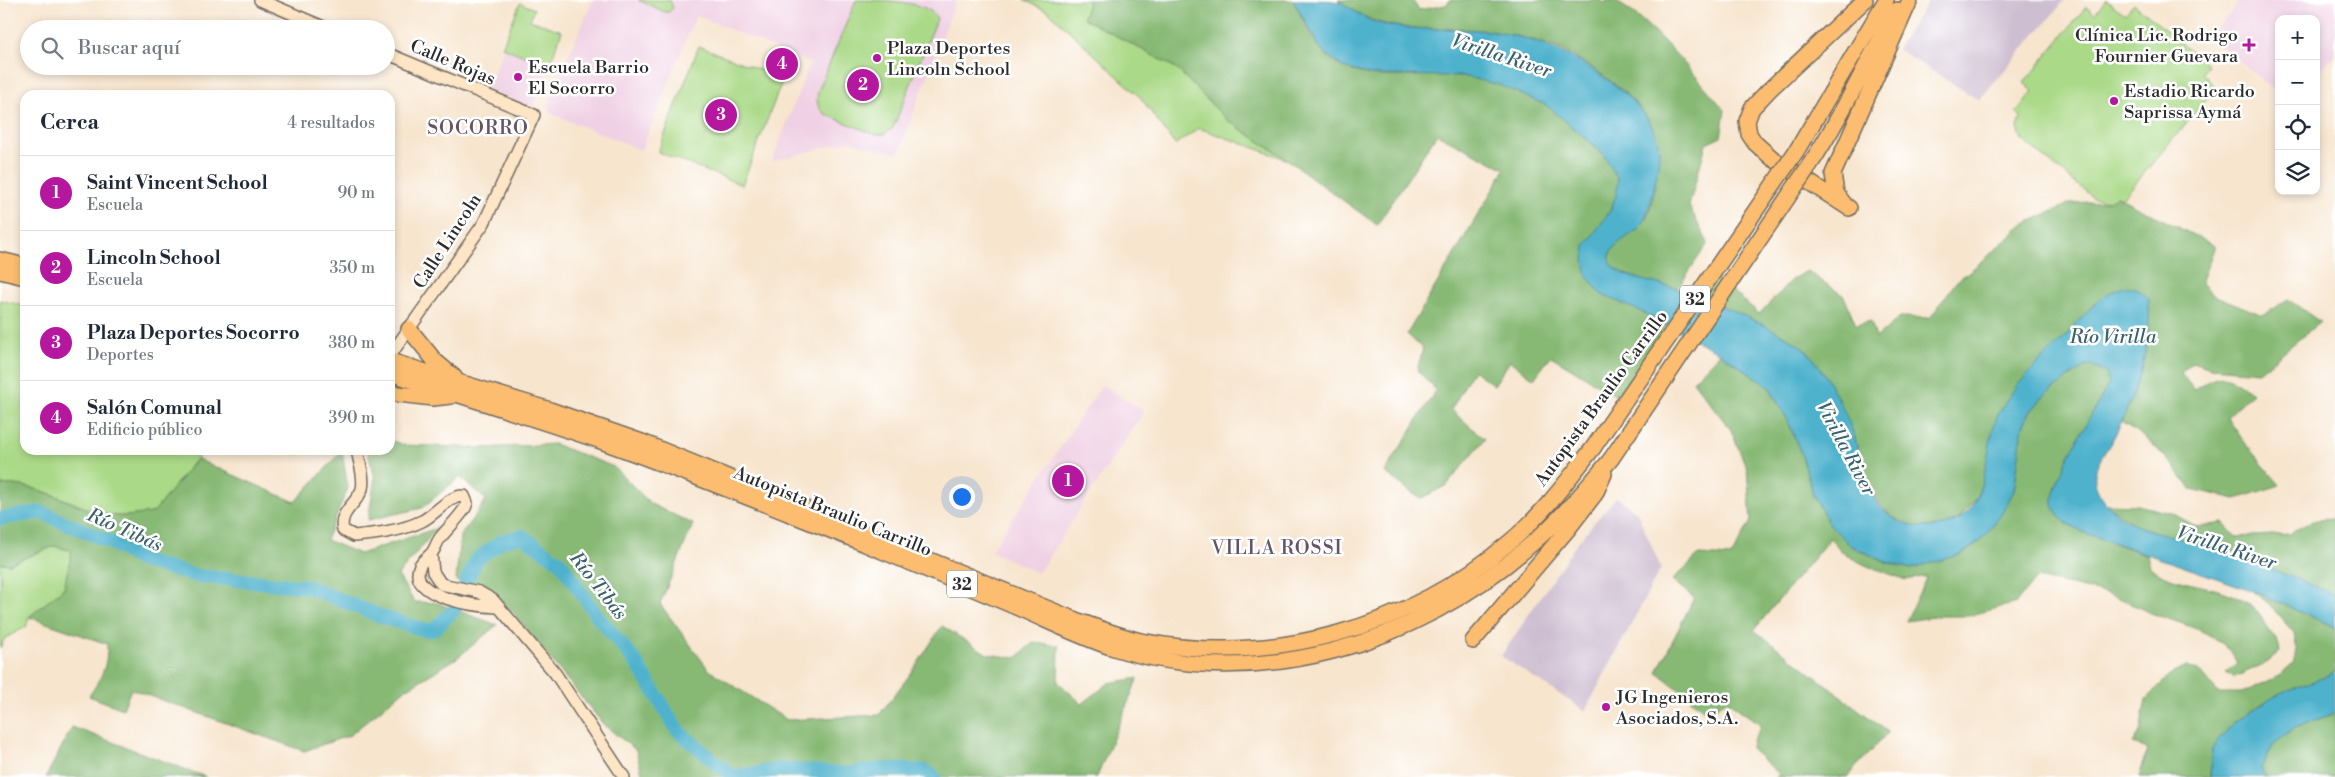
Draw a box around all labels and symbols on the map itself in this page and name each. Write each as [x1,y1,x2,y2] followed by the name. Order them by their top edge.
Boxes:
[2075,24,2239,68] place label: Clínica Lic. Rodrigo Fournier Guevara
[1449,29,1555,84] water label: Virilla River
[407,34,499,91] street label: Calle Rojas
[887,37,1011,81] place label: Plaza Deportes Lincoln School
[2242,38,2256,52] marker: Clínica Lic. Rodrigo Fournier Guevara
[766,45,798,83] pin: 4
[871,52,883,64] marker: Plaza Deportes Lincoln School
[528,56,649,100] place label: Escuela Barrio El Socorro
[847,66,879,104] pin: 2
[512,71,524,83] marker: Escuela Barrio El Socorro
[2124,80,2255,124] place label: Estadio Ricardo Saprissa Aymá
[2108,95,2120,107] marker: Estadio Ricardo Saprissa Aymá
[705,96,737,134] pin: 3
[427,116,529,140] district label: SOCORRO
[408,189,487,293] street label: Calle Lincoln
[1680,286,1710,312] road number: 32
[1529,306,1673,492] street label: Autopista Braulio Carrillo
[2069,325,2157,349] water label: Río Virilla
[1811,397,1881,500] water label: Virilla River
[729,461,935,562] street label: Autopista Braulio Carrillo
[1052,462,1084,500] pin: 1
[949,484,975,510] your location
[83,502,166,557] water label: Río Tibás
[2174,521,2280,576] water label: Virilla River
[1210,536,1343,560] district label: VILLA ROSSI
[564,546,632,624] water label: Río Tibás
[947,570,977,598] road number: 32
[1615,686,1738,730] place label: JG Ingenieros Asociados, S.A.
[1600,701,1612,713] marker: JG Ingenieros Asociados, S.A.

